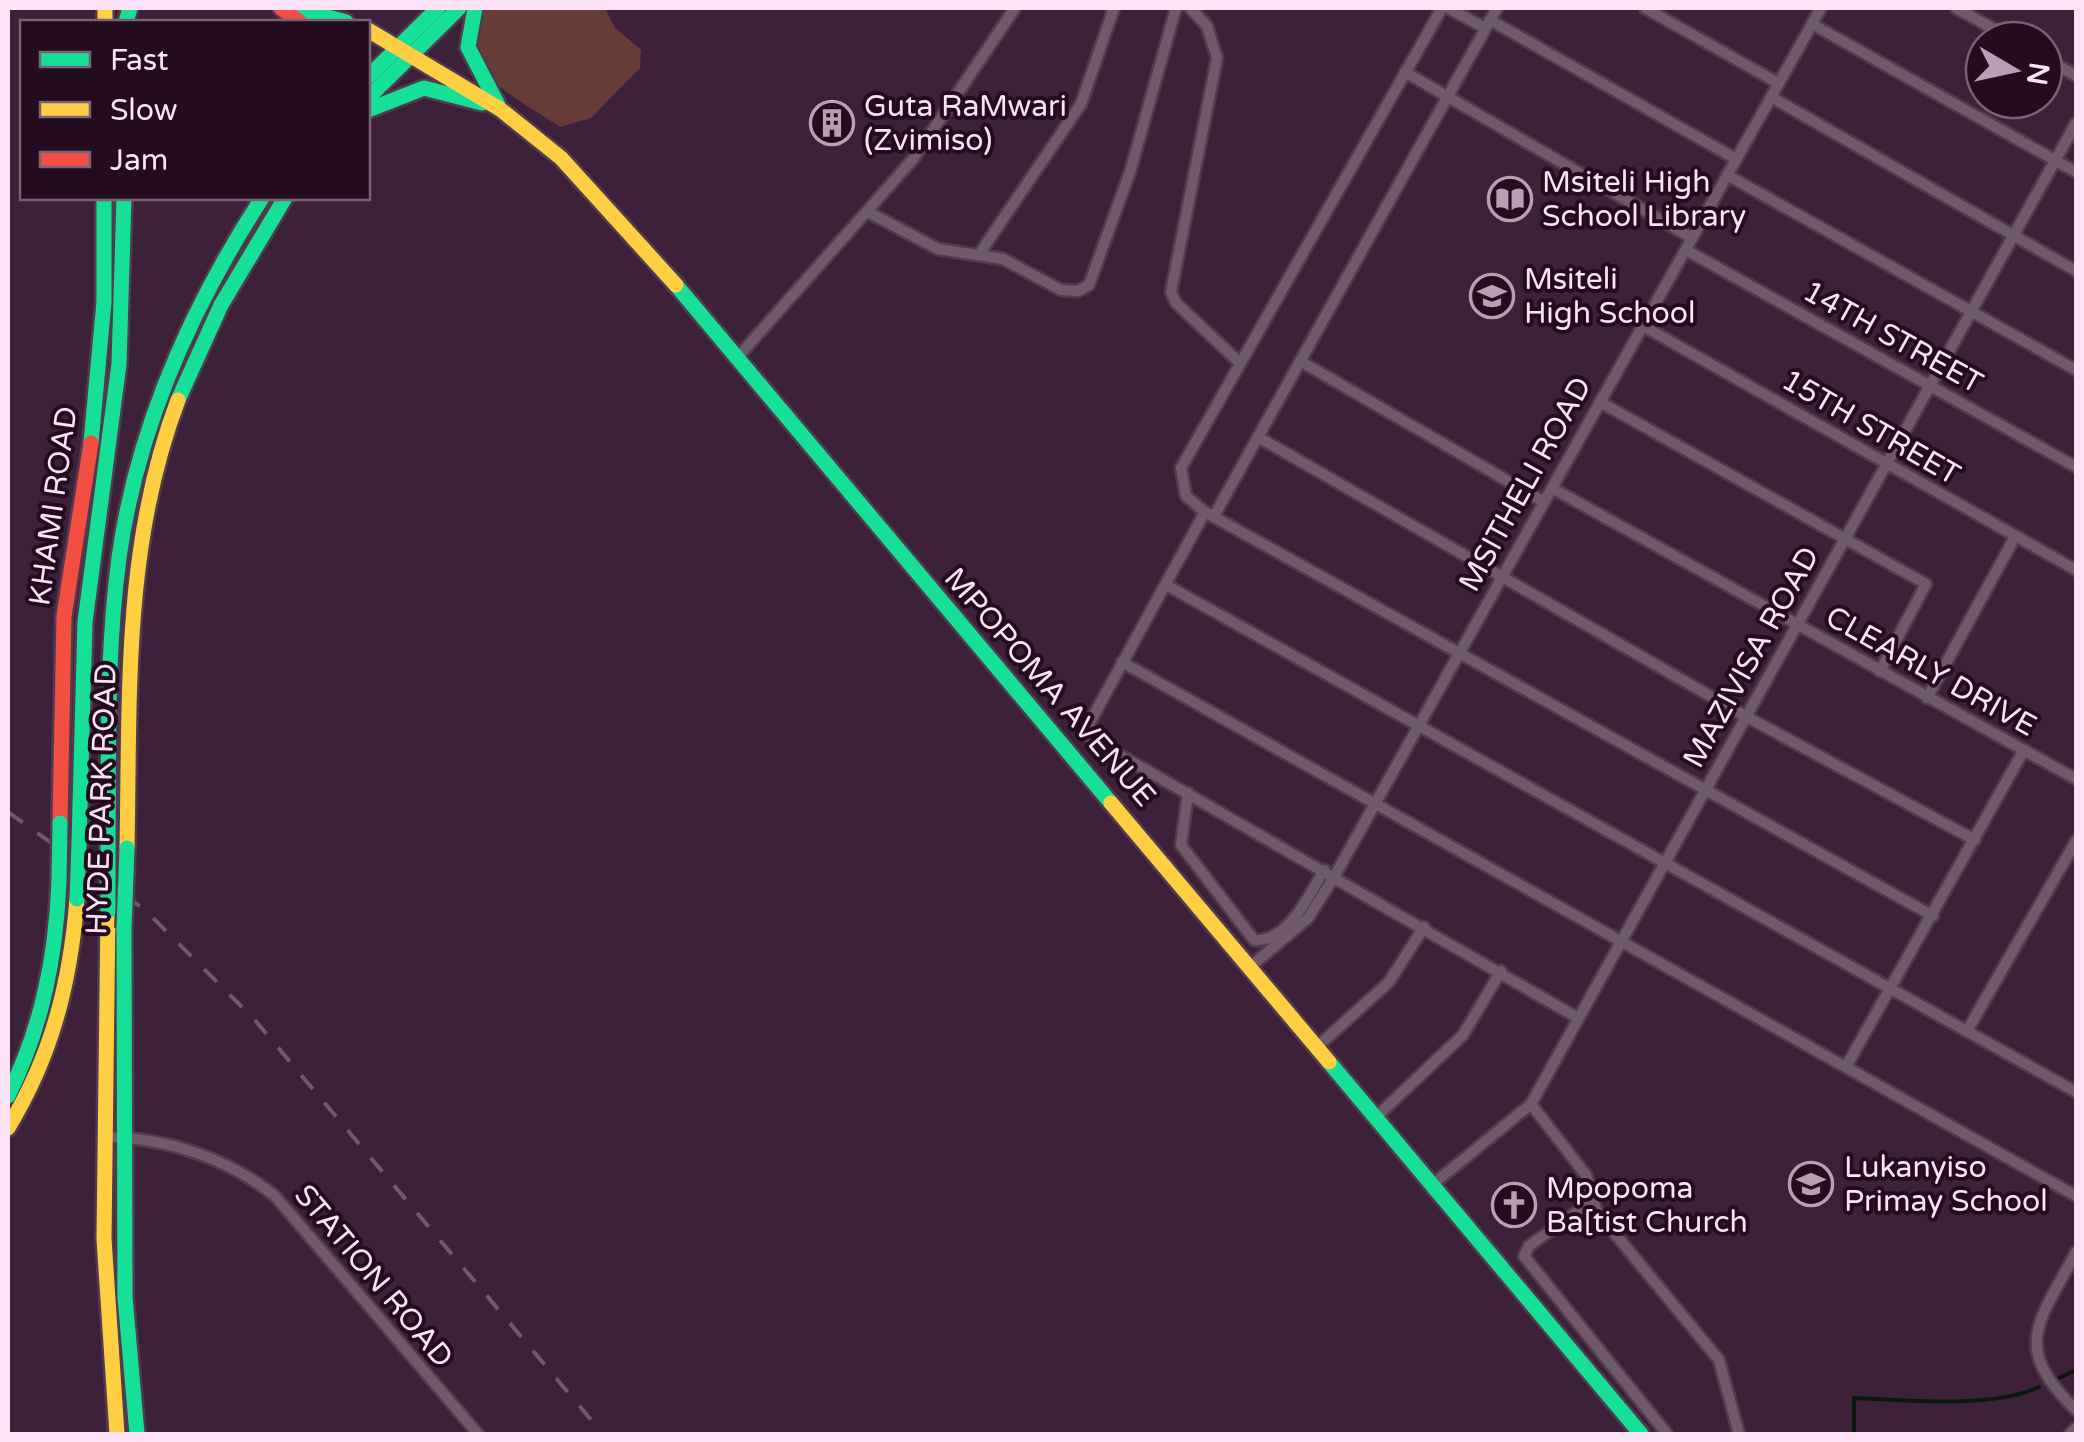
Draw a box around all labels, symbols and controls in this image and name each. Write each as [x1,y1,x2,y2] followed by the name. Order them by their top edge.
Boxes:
[20,20,370,200] legend
[1964,20,2064,120] north arrow
[110,42,169,79] text: Fast
[2019,60,2056,88] text: N
[864,88,1067,159] place label: Guta RaMwari (Zvimiso)
[110,92,178,129] text: Slow
[809,100,855,146] building icon: Guta RaMwari (Zvimiso)
[110,142,168,179] text: Jam
[1542,164,1746,235] place label: Msiteli High School Library
[1487,176,1533,222] library icon: Msiteli High School Library
[1524,261,1696,332] place label: Msiteli High School
[1469,273,1515,319] school or university icon: Msiteli High School
[1796,273,1989,402] street label: 14TH STREET
[1775,361,1967,493] street label: 15TH STREET
[1451,370,1600,598] street label: MSITHELI ROAD
[21,404,86,608] street label: KHAMI ROAD
[1675,540,1828,774] street label: MAZIVISA ROAD
[936,560,1163,814] street label: MPOPOMA AVENUE
[1819,598,2042,745] street label: CLEARLY DRIVE
[78,662,125,936] street label: HYDE PARK ROAD
[1844,1149,2048,1220] place label: Lukanyiso Primay School
[1788,1161,1834,1207] school or university icon: Lukanyiso Primay School
[1546,1170,1748,1241] place label: Mpopoma Ba[tist Church
[286,1177,461,1375] street label: STATION ROAD
[1491,1182,1537,1228] church icon: Mpopoma Ba[tist Church

